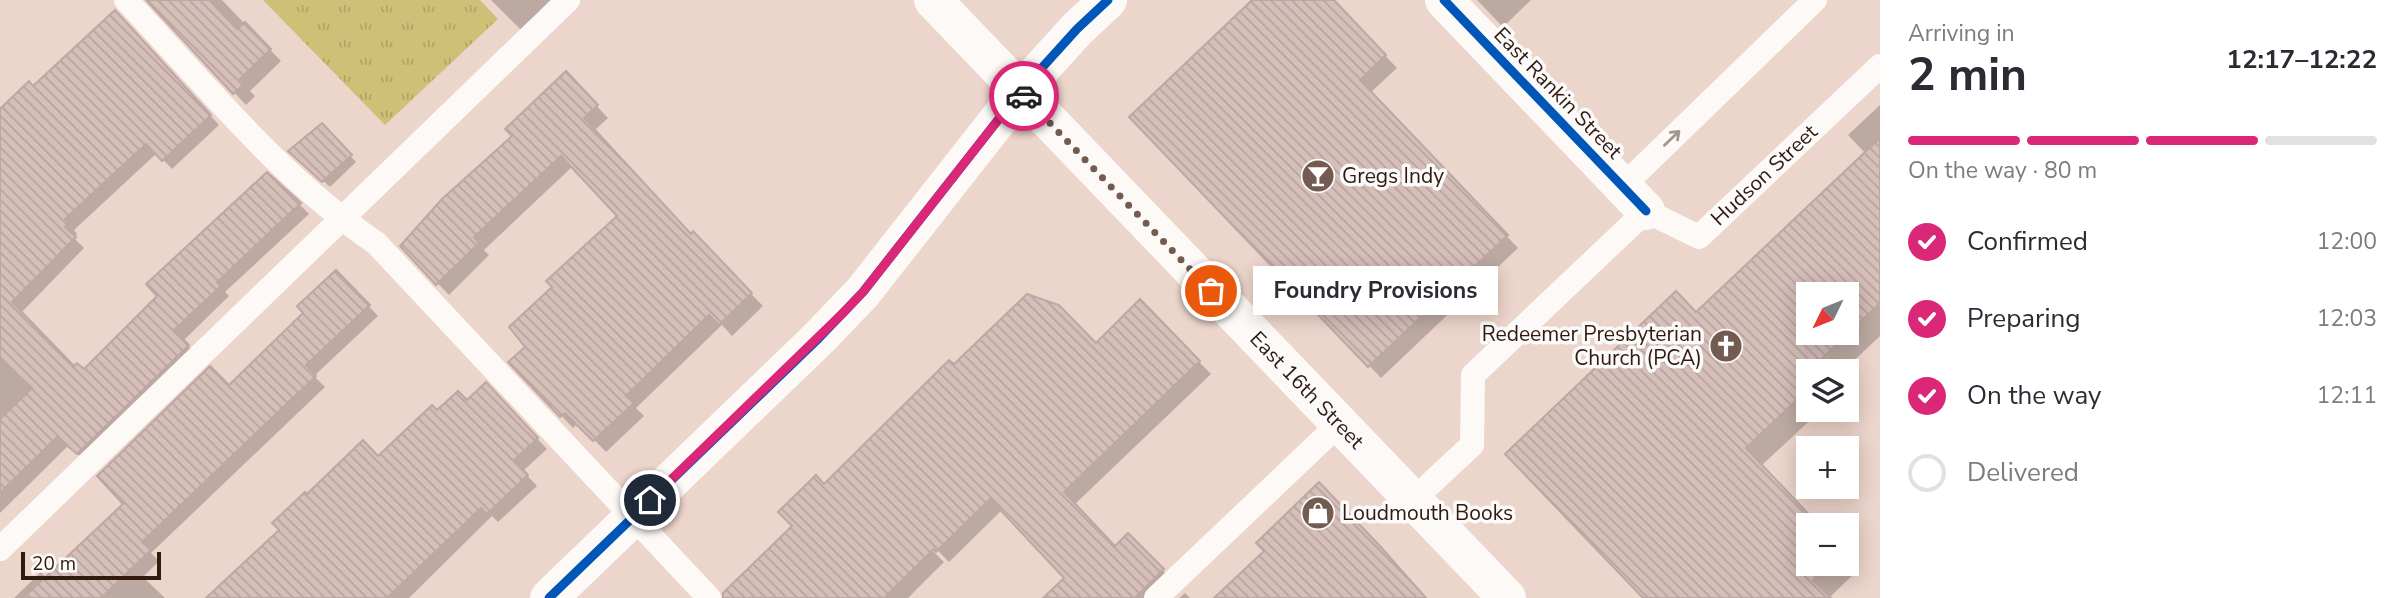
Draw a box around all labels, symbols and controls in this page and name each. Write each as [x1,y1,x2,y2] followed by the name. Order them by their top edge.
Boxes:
[1908,18,2015,49] text: Arriving in
[1488,21,1629,165] street label: East Rankin Street
[2226,42,2377,77] text: 12:17–12:22
[1908,43,2027,106] text: 2 min
[989,61,1059,131] courier
[1005,77,1043,115] icon: car
[1705,118,1824,232] street label: Hudson Street
[1663,130,1680,147] one-way arrow
[1908,155,2097,186] text: On the way · 80 m
[1299,157,1337,195] bar icon: Gregs Indy
[1342,162,1444,190] place label: Gregs Indy
[1908,223,1946,261] icon: check
[1967,224,2088,259] text: Confirmed
[2317,226,2377,257] text: 12:00
[1181,261,1241,321] pin
[1253,266,1498,316] callout: Foundry Provisions
[1192,272,1230,310] icon: bag
[1274,275,1477,306] text: Foundry Provisions
[1796,282,1858,345] north arrow
[1796,282,1859,576] map controls
[1908,300,1946,338] icon: check
[1967,301,2080,336] text: Preparing
[2317,303,2377,334] text: 12:03
[1482,320,1702,372] place label: Redeemer Presbyterian Church (PCA)
[1244,325,1371,455] street label: East 16th Street
[1707,327,1745,365] church icon: Redeemer Presbyterian Church (PCA)
[1796,359,1859,422] button: layers
[1908,377,1946,415] icon: check
[1967,378,2101,413] text: On the way
[2317,380,2377,411] text: 12:11
[1796,436,1859,499] button: +
[1967,455,2079,490] text: Delivered
[620,470,680,530] pin
[631,481,669,519] icon: home
[1299,494,1337,532] shop icon: Loudmouth Books
[1342,499,1513,527] place label: Loudmouth Books
[1796,513,1859,576] button: −
[21,549,161,581] scale bar
[32,551,76,577] text: 20 m

